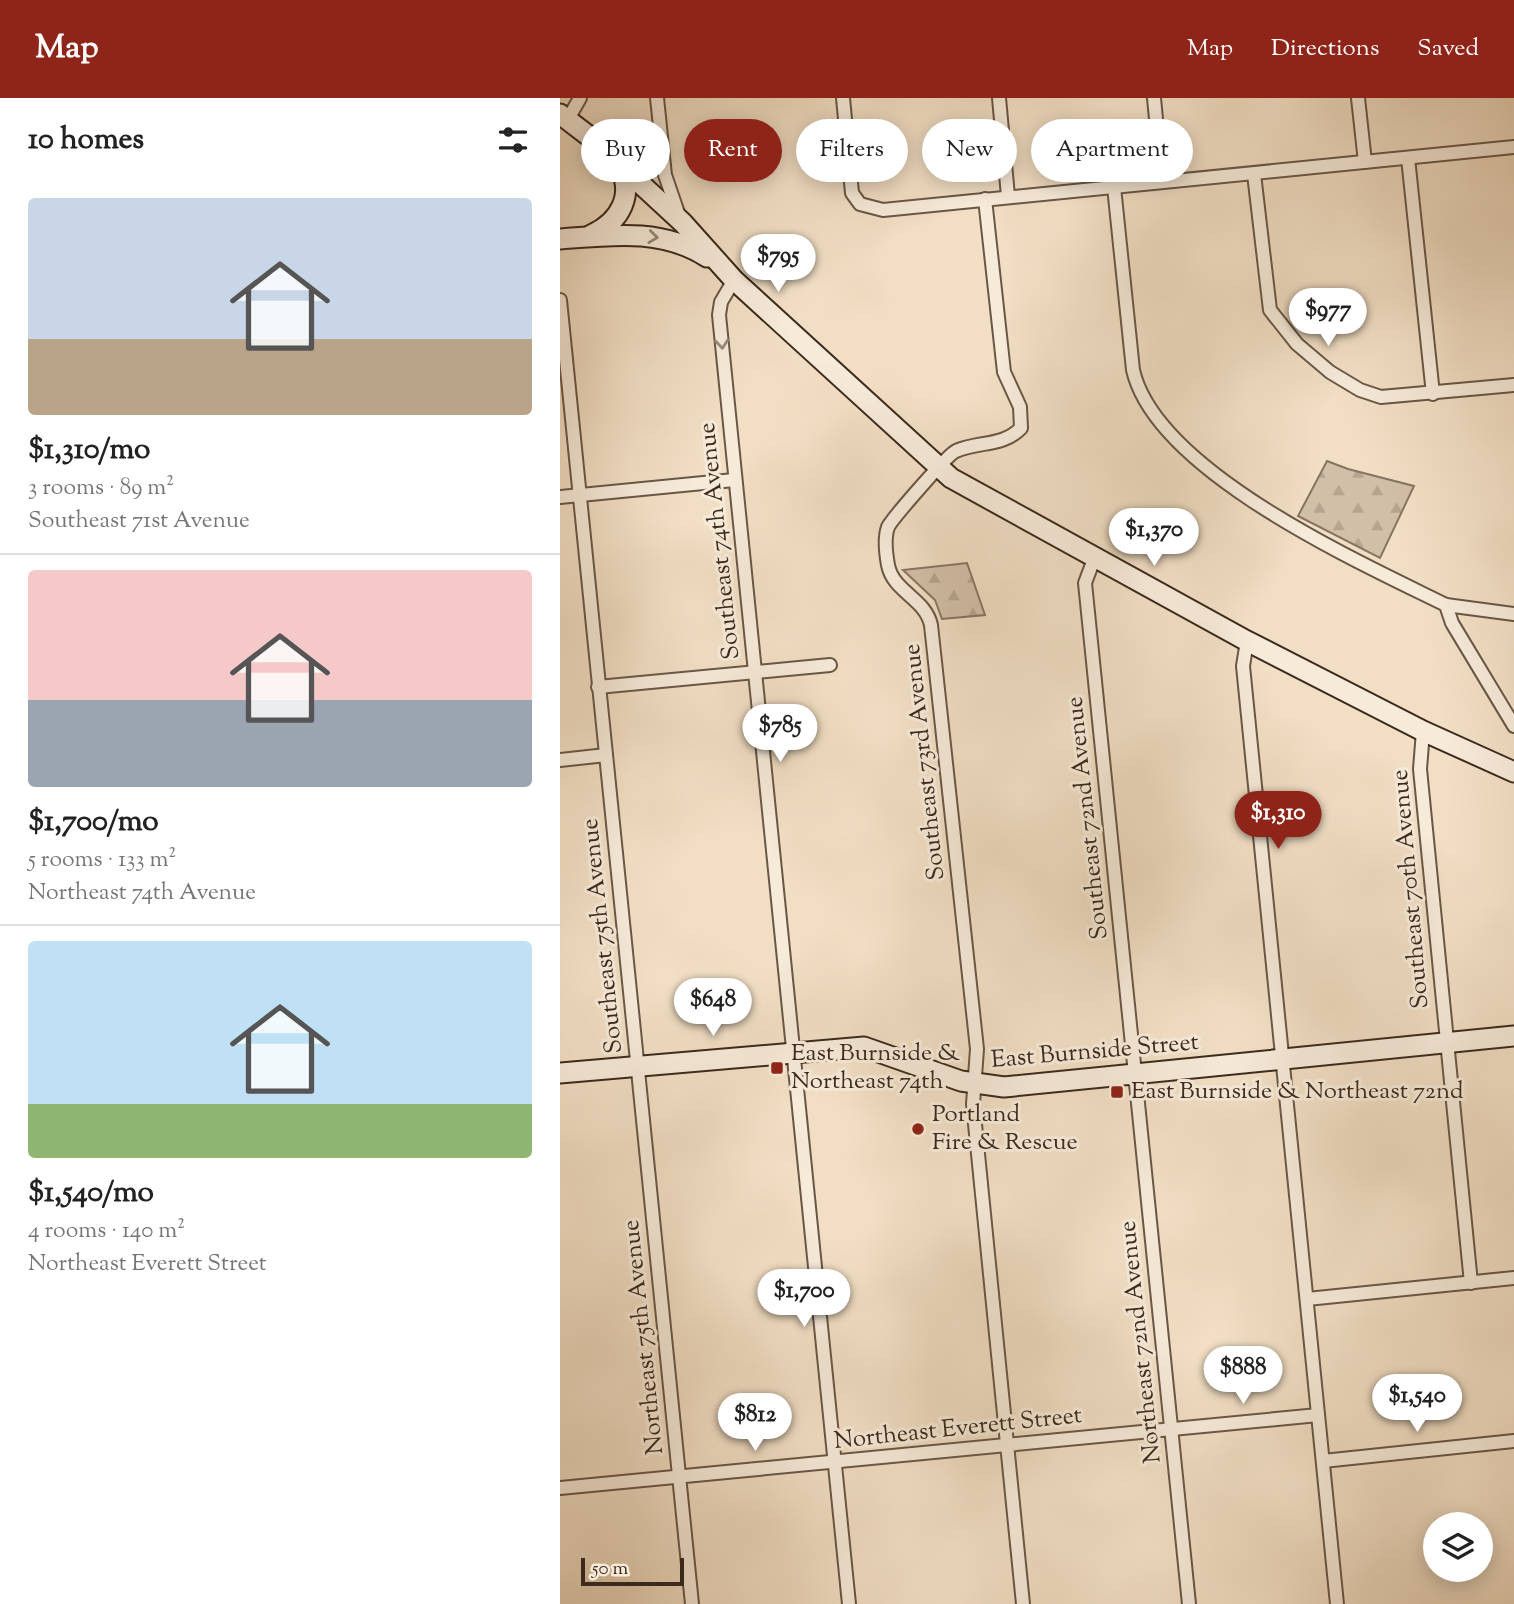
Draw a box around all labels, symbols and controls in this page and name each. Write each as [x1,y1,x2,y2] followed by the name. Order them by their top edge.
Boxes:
[35,25,99,73] text: Map
[1187,32,1233,66] text: Map
[1271,32,1379,66] text: Directions
[1417,32,1479,66] text: Saved
[28,119,144,162] text: 10 homes
[581,119,670,182] chip: Buy
[684,119,782,182] chip: Rent
[796,119,908,182] chip: Filters
[922,119,1017,182] chip: New
[1031,119,1193,182] chip: Apartment
[494,121,532,159] icon: filters
[647,230,659,245] one-way arrow
[737,234,819,294] pin: $795
[757,240,799,273] text: $795
[217,243,343,369] icon: home
[1287,288,1369,348] pin: $977
[1305,294,1351,327] text: $977
[714,339,729,350] one-way arrow
[691,421,749,661] street label: Southeast 74th Avenue
[28,429,150,472] text: $1,310/mo
[28,472,174,505] text: 3 rooms · 89 m²
[28,505,250,538] text: Southeast 71st Avenue
[1097,508,1211,568] pin: $1,370
[1125,514,1183,547] text: $1,370
[217,615,343,741] icon: home
[896,642,954,882] street label: Southeast 73rd Avenue
[1058,695,1118,941] street label: Southeast 72nd Avenue
[739,704,821,764] pin: $785
[758,710,802,743] text: $785
[1384,768,1438,1010] street label: Southeast 70th Avenue
[1221,792,1335,851] pin: $1,310
[1251,797,1305,830] text: $1,310
[28,801,159,844] text: $1,700/mo
[574,817,632,1055] street label: Southeast 75th Avenue
[28,844,176,877] text: 5 rooms · 133 m²
[28,877,256,910] text: Northeast 74th Avenue
[672,978,754,1038] pin: $648
[690,984,736,1017] text: $648
[217,986,343,1112] icon: home
[990,1026,1200,1078] street label: East Burnside Street
[791,1037,960,1099] place label: East Burnside & Northeast 74th
[769,1060,785,1076] marker: East Burnside & Northeast 74th
[1131,1075,1464,1109] place label: East Burnside & Northeast 72nd
[1109,1084,1125,1100] marker: East Burnside & Northeast 72nd
[932,1098,1078,1160] place label: Portland Fire & Rescue
[910,1121,926,1137] marker: Portland Fire & Rescue
[28,1172,154,1215] text: $1,540/mo
[28,1215,185,1248] text: 4 rooms · 140 m²
[615,1218,673,1456] street label: Northeast 75th Avenue
[1111,1219,1171,1465] street label: Northeast 72nd Avenue
[28,1248,267,1281] text: Northeast Everett Street
[747,1270,861,1329] pin: $1,700
[773,1275,835,1308] text: $1,700
[1202,1346,1284,1406] pin: $888
[1220,1352,1266,1385] text: $888
[1360,1374,1474,1434] pin: $1,540
[1388,1380,1446,1413] text: $1,540
[714,1394,796,1453] pin: $812
[734,1399,776,1432] text: $812
[832,1399,1084,1459] street label: Northeast Everett Street
[1423,1512,1493,1582] map controls
[1423,1512,1493,1582] button: layers
[581,1555,684,1587] scale bar
[592,1556,628,1583] text: 50 m

